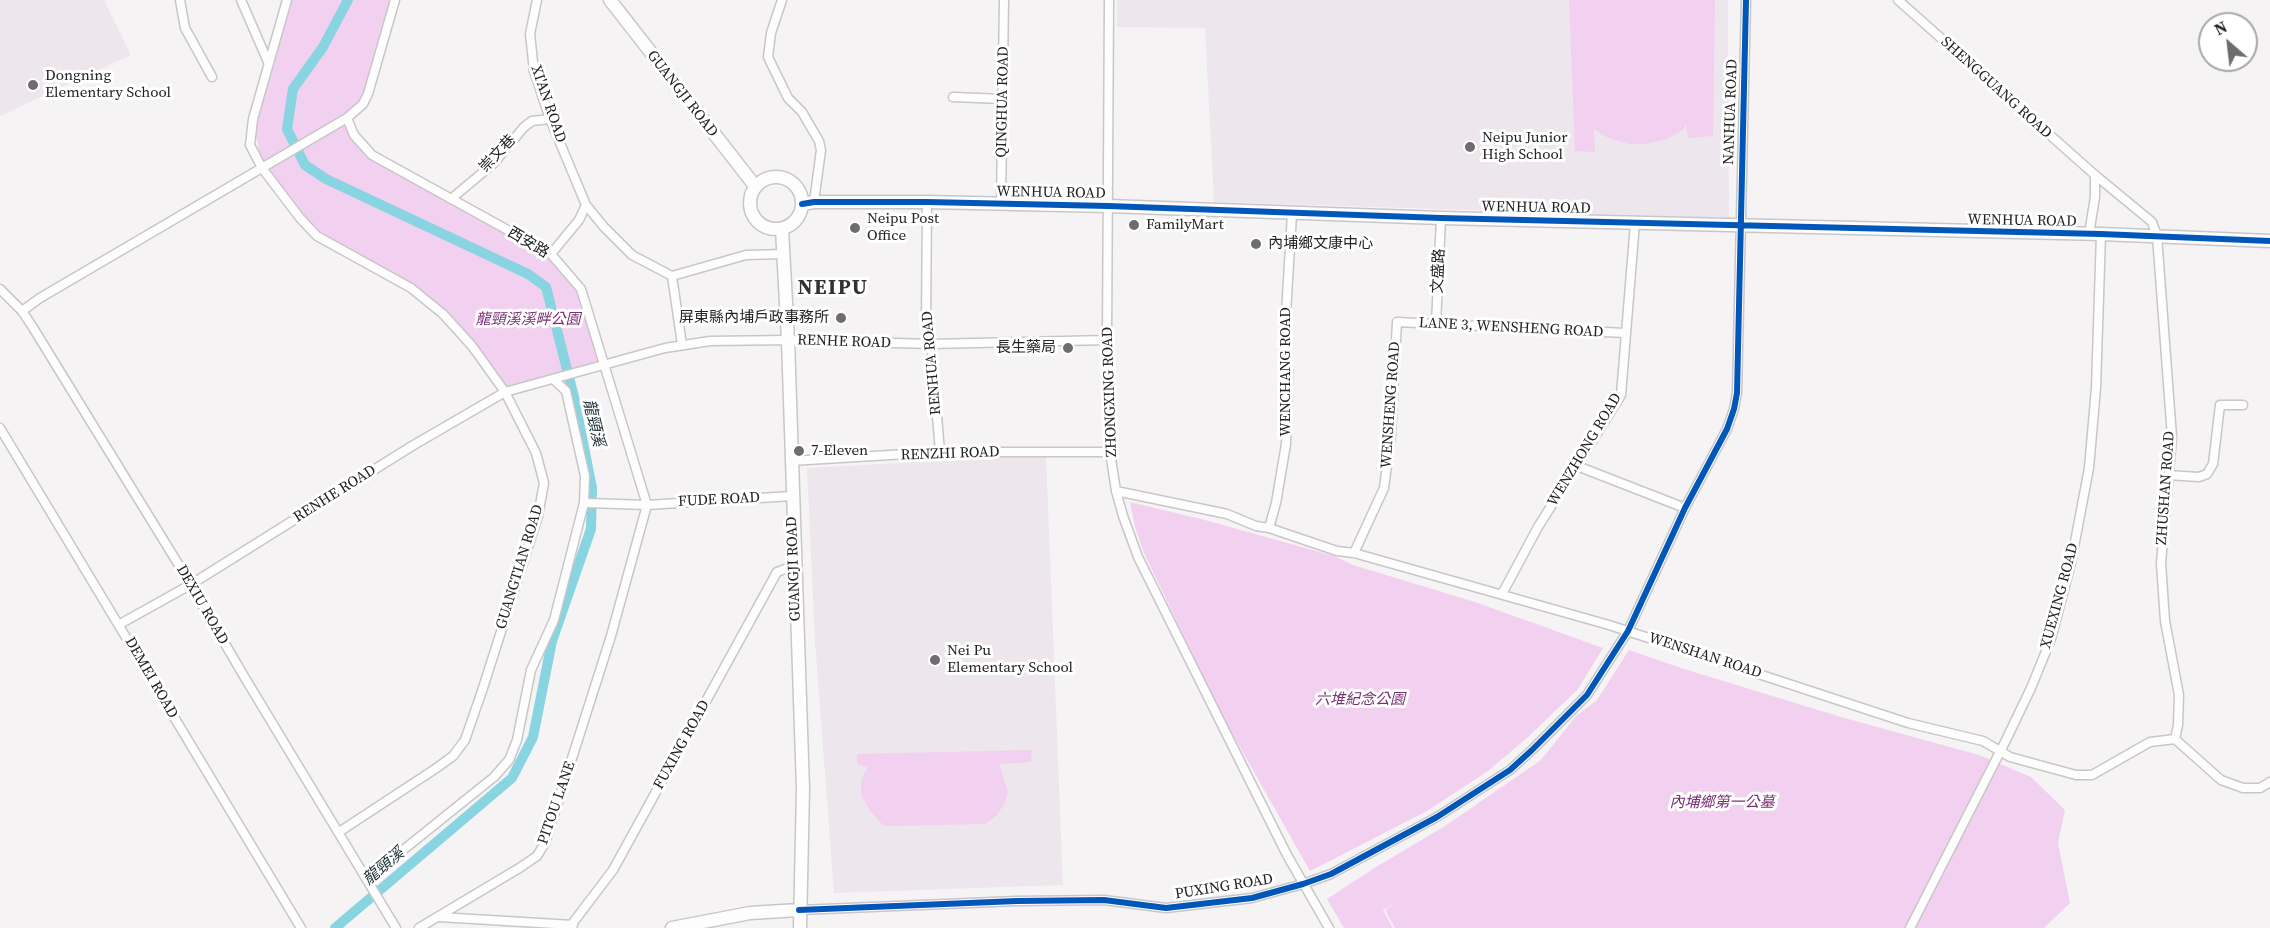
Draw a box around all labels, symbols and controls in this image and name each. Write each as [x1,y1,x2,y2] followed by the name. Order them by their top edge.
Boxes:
[2198,12,2258,72] north arrow
[2210,15,2231,40] text: N
[1937,33,2055,143] street label: SHENGGUANG ROAD
[993,46,1013,158] street label: QINGHUA ROAD
[643,47,721,141] street label: GUANGJI ROAD
[1720,59,1742,165] street label: NANHUA ROAD
[526,63,570,145] street label: XI'AN ROAD
[45,67,171,102] place label: Dongning Elementary School
[26,78,40,92] marker: Dongning Elementary School
[1482,129,1568,164] place label: Neipu Junior High School
[476,131,520,177] street label: 崇文巷
[1463,140,1477,154] marker: Neipu Junior High School
[996,183,1106,203] street label: WENHUA ROAD
[1481,198,1591,218] street label: WENHUA ROAD
[867,210,939,245] place label: Neipu Post Office
[1967,211,2077,231] street label: WENHUA ROAD
[1146,216,1224,234] place label: FamilyMart
[1127,218,1141,232] marker: FamilyMart
[848,221,862,235] marker: Neipu Post Office
[504,224,552,262] street label: 西安路
[1268,235,1373,253] place label: 內埔鄉文康中心
[1249,237,1263,251] marker: 內埔鄉文康中心
[1429,248,1449,294] street label: 文盛路
[797,276,869,302] district label: NEIPU
[1277,307,1295,437] street label: WENCHANG ROAD
[679,309,829,327] place label: 屏東縣內埔戶政事務所
[918,310,946,416] street label: RENHUA ROAD
[476,311,580,329] park label: 龍頸溪溪畔公園
[834,311,848,325] marker: 屏東縣內埔戶政事務所
[1418,314,1604,342] street label: LANE 3, WENSHENG ROAD
[1099,327,1121,457] street label: ZHONGXING ROAD
[797,331,891,353] street label: RENHE ROAD
[996,339,1056,357] place label: 長生藥局
[1061,341,1075,355] marker: 長生藥局
[1378,341,1404,469] street label: WENSHENG ROAD
[1544,390,1626,510] street label: WENZHONG ROAD
[578,397,608,449] water label: 龍頸溪
[2153,430,2179,546] street label: ZHUSHAN ROAD
[811,442,868,460] place label: 7-Eleven
[900,443,1000,465] street label: RENZHI ROAD
[792,444,806,458] marker: 7-Eleven
[290,461,380,527] street label: RENHE ROAD
[678,489,760,511] street label: FUDE ROAD
[493,503,547,631] street label: GUANGTIAN ROAD
[783,516,805,622] street label: GUANGJI ROAD
[2037,541,2083,651] street label: XUEXING ROAD
[172,562,232,648] street label: DEXIU ROAD
[1646,629,1764,683] street label: WENSHAN ROAD
[121,634,181,722] street label: DEMEI ROAD
[947,642,1073,677] place label: Nei Pu Elementary School
[928,653,942,667] marker: Nei Pu Elementary School
[1315,691,1405,709] park label: 六堆紀念公園
[650,697,714,793] street label: FUXING ROAD
[534,759,580,847] street label: PITOU LANE
[1670,794,1774,812] park label: 內埔鄉第一公墓
[359,844,409,890] water label: 龍頸溪
[1174,870,1274,904] street label: PUXING ROAD

